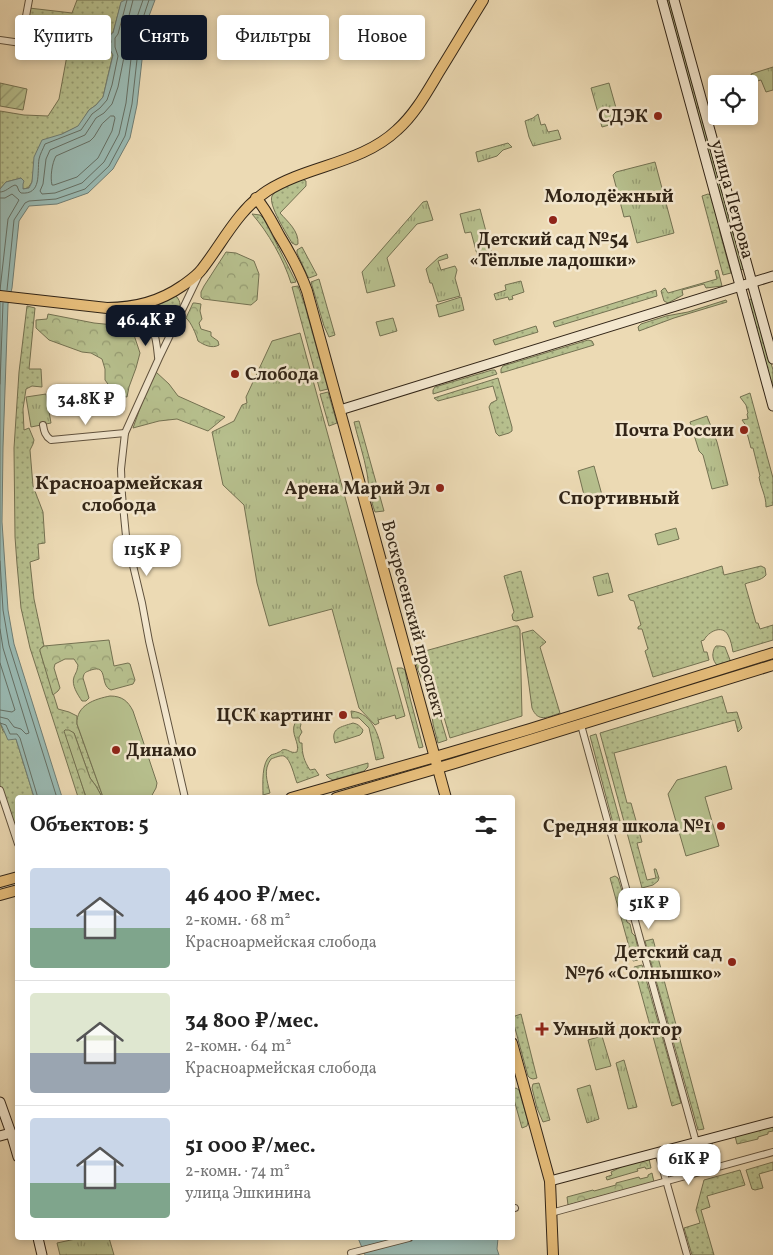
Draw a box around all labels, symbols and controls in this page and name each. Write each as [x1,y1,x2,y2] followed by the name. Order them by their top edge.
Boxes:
[15,15,111,60] chip: Купить
[121,15,207,60] chip: Снять
[217,15,329,60] chip: Фильтры
[339,15,425,60] chip: Новое
[708,75,758,125] map controls
[708,75,758,125] button: locate
[598,105,648,130] place label: СДЭК
[652,110,664,122] marker: СДЭК
[704,137,759,262] street label: улица Петрова
[544,184,674,210] district label: Молодёжный
[547,214,559,226] marker: Детский сад №54 «Тёплые ладошки»
[470,228,636,274] place label: Детский сад №54 «Тёплые ладошки»
[100,304,192,347] pin: 46.4K ₽
[117,310,175,332] text: 46.4K ₽
[245,363,319,388] place label: Слобода
[229,368,241,380] marker: Слобода
[40,384,132,426] pin: 34.8K ₽
[58,389,114,411] text: 34.8K ₽
[615,419,734,444] place label: Почта России
[738,424,750,436] marker: Почта России
[35,471,203,519] district label: Красноармейская слобода
[285,477,430,502] place label: Арена Марий Эл
[434,482,446,494] marker: Арена Марий Эл
[559,486,679,512] district label: Спортивный
[374,518,451,721] street label: Воскресенский проспект
[106,534,188,577] pin: 115K ₽
[124,540,170,562] text: 115K ₽
[217,704,333,729] place label: ЦСК картинг
[337,709,349,721] marker: ЦСК картинг
[126,739,197,764] place label: Динамо
[110,744,122,756] marker: Динамо
[30,811,149,840] text: Объектов: 5
[472,811,500,839] icon: filters
[543,815,711,840] place label: Средняя школа №1
[715,820,727,832] marker: Средняя школа №1
[185,881,321,910] text: 46 400 ₽/мес.
[70,888,130,948] icon: home
[614,888,684,930] pin: 51K ₽
[629,893,669,915] text: 51K ₽
[185,910,290,932] text: 2-комн. · 68 m²
[185,932,377,954] text: Красноармейская слобода
[565,941,722,987] place label: Детский сад №76 «Солнышко»
[726,956,738,968] marker: Детский сад №76 «Солнышко»
[185,1007,319,1036] text: 34 800 ₽/мес.
[70,1013,130,1073] icon: home
[553,1018,682,1043] place label: Умный доктор
[535,1022,549,1036] marker: Умный доктор
[185,1036,291,1058] text: 2-комн. · 64 m²
[185,1058,377,1080] text: Красноармейская слобода
[185,1132,316,1161] text: 51 000 ₽/мес.
[70,1138,130,1198] icon: home
[654,1144,724,1186] pin: 61K ₽
[669,1149,709,1171] text: 61K ₽
[185,1161,290,1183] text: 2-комн. · 74 m²
[185,1183,311,1205] text: улица Эшкинина

